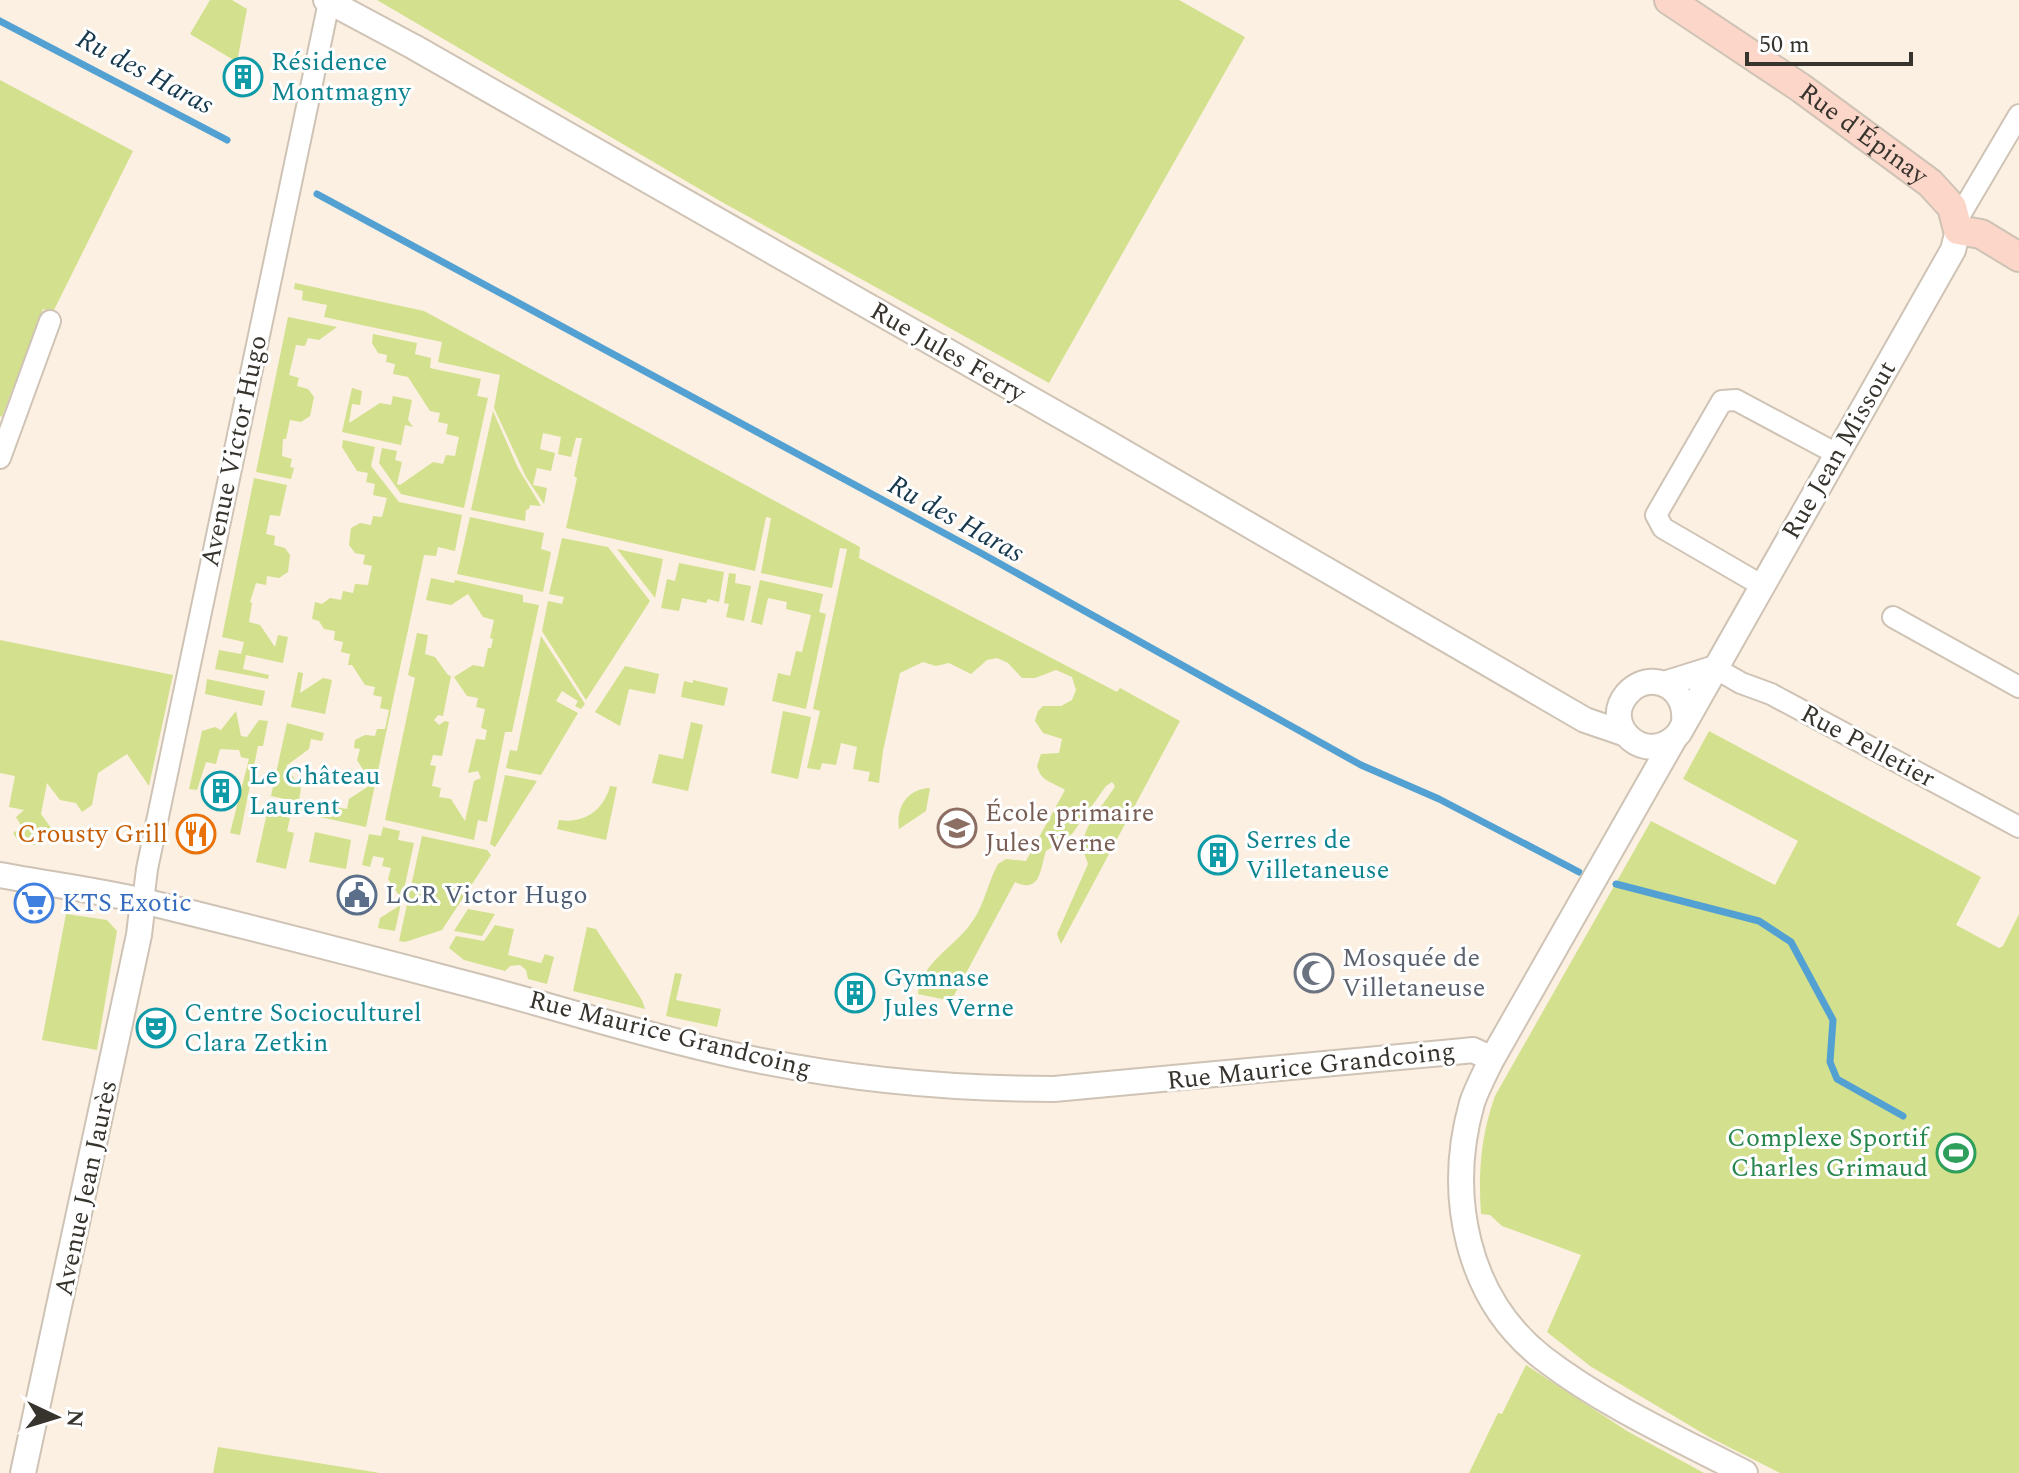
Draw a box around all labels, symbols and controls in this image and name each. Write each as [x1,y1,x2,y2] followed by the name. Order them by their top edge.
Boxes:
[1747,16,1911,66] scale bar
[69,18,221,126] water label: Ru des Haras
[1759,27,1810,63] text: 50 m
[271,42,412,112] place label: Résidence Montmagny
[222,56,264,98] building icon: Résidence Montmagny
[1790,73,1938,196] street label: Rue d'Épinay
[863,291,1035,414] street label: Rue Jules Ferry
[190,331,278,571] street label: Avenue Victor Hugo
[1772,353,1906,547] street label: Rue Jean Missout
[880,464,1032,574] water label: Ru des Haras
[1793,694,1943,798] street label: Rue Pelletier
[249,756,380,826] place label: Le Château Laurent
[200,770,242,812] building icon: Le Château Laurent
[985,793,1154,863] place label: École primaire Jules Verne
[936,807,978,849] school or university icon: École primaire Jules Verne
[175,813,217,855] restaurant icon: Crousty Grill
[17,814,168,854] place label: Crousty Grill
[1246,820,1389,890] place label: Serres de Villetaneuse
[1197,834,1239,876] building icon: Serres de Villetaneuse
[336,874,378,916] public building icon: LCR Victor Hugo
[385,875,588,915] place label: LCR Victor Hugo
[13,882,55,924] supermarket icon: KTS Exotic
[62,883,192,923] place label: KTS Exotic
[1342,938,1485,1008] place label: Mosquée de Villetaneuse
[1293,952,1335,994] mosque icon: Mosquée de Villetaneuse
[883,958,1014,1028] place label: Gymnase Jules Verne
[834,972,876,1014] building icon: Gymnase Jules Verne
[525,980,815,1088] street label: Rue Maurice Grandcoing
[184,993,422,1063] place label: Centre Socioculturel Clara Zetkin
[135,1007,177,1049] theatre icon: Centre Socioculturel Clara Zetkin
[1165,1031,1457,1101] street label: Rue Maurice Grandcoing
[44,1076,128,1300] street label: Avenue Jean Jaurès
[1727,1118,1930,1188] place label: Complexe Sportif Charles Grimaud
[1935,1132,1977,1174] sports icon: Complexe Sportif Charles Grimaud
[16,1377,96,1457] north arrow
[57,1408,92,1428] text: N

